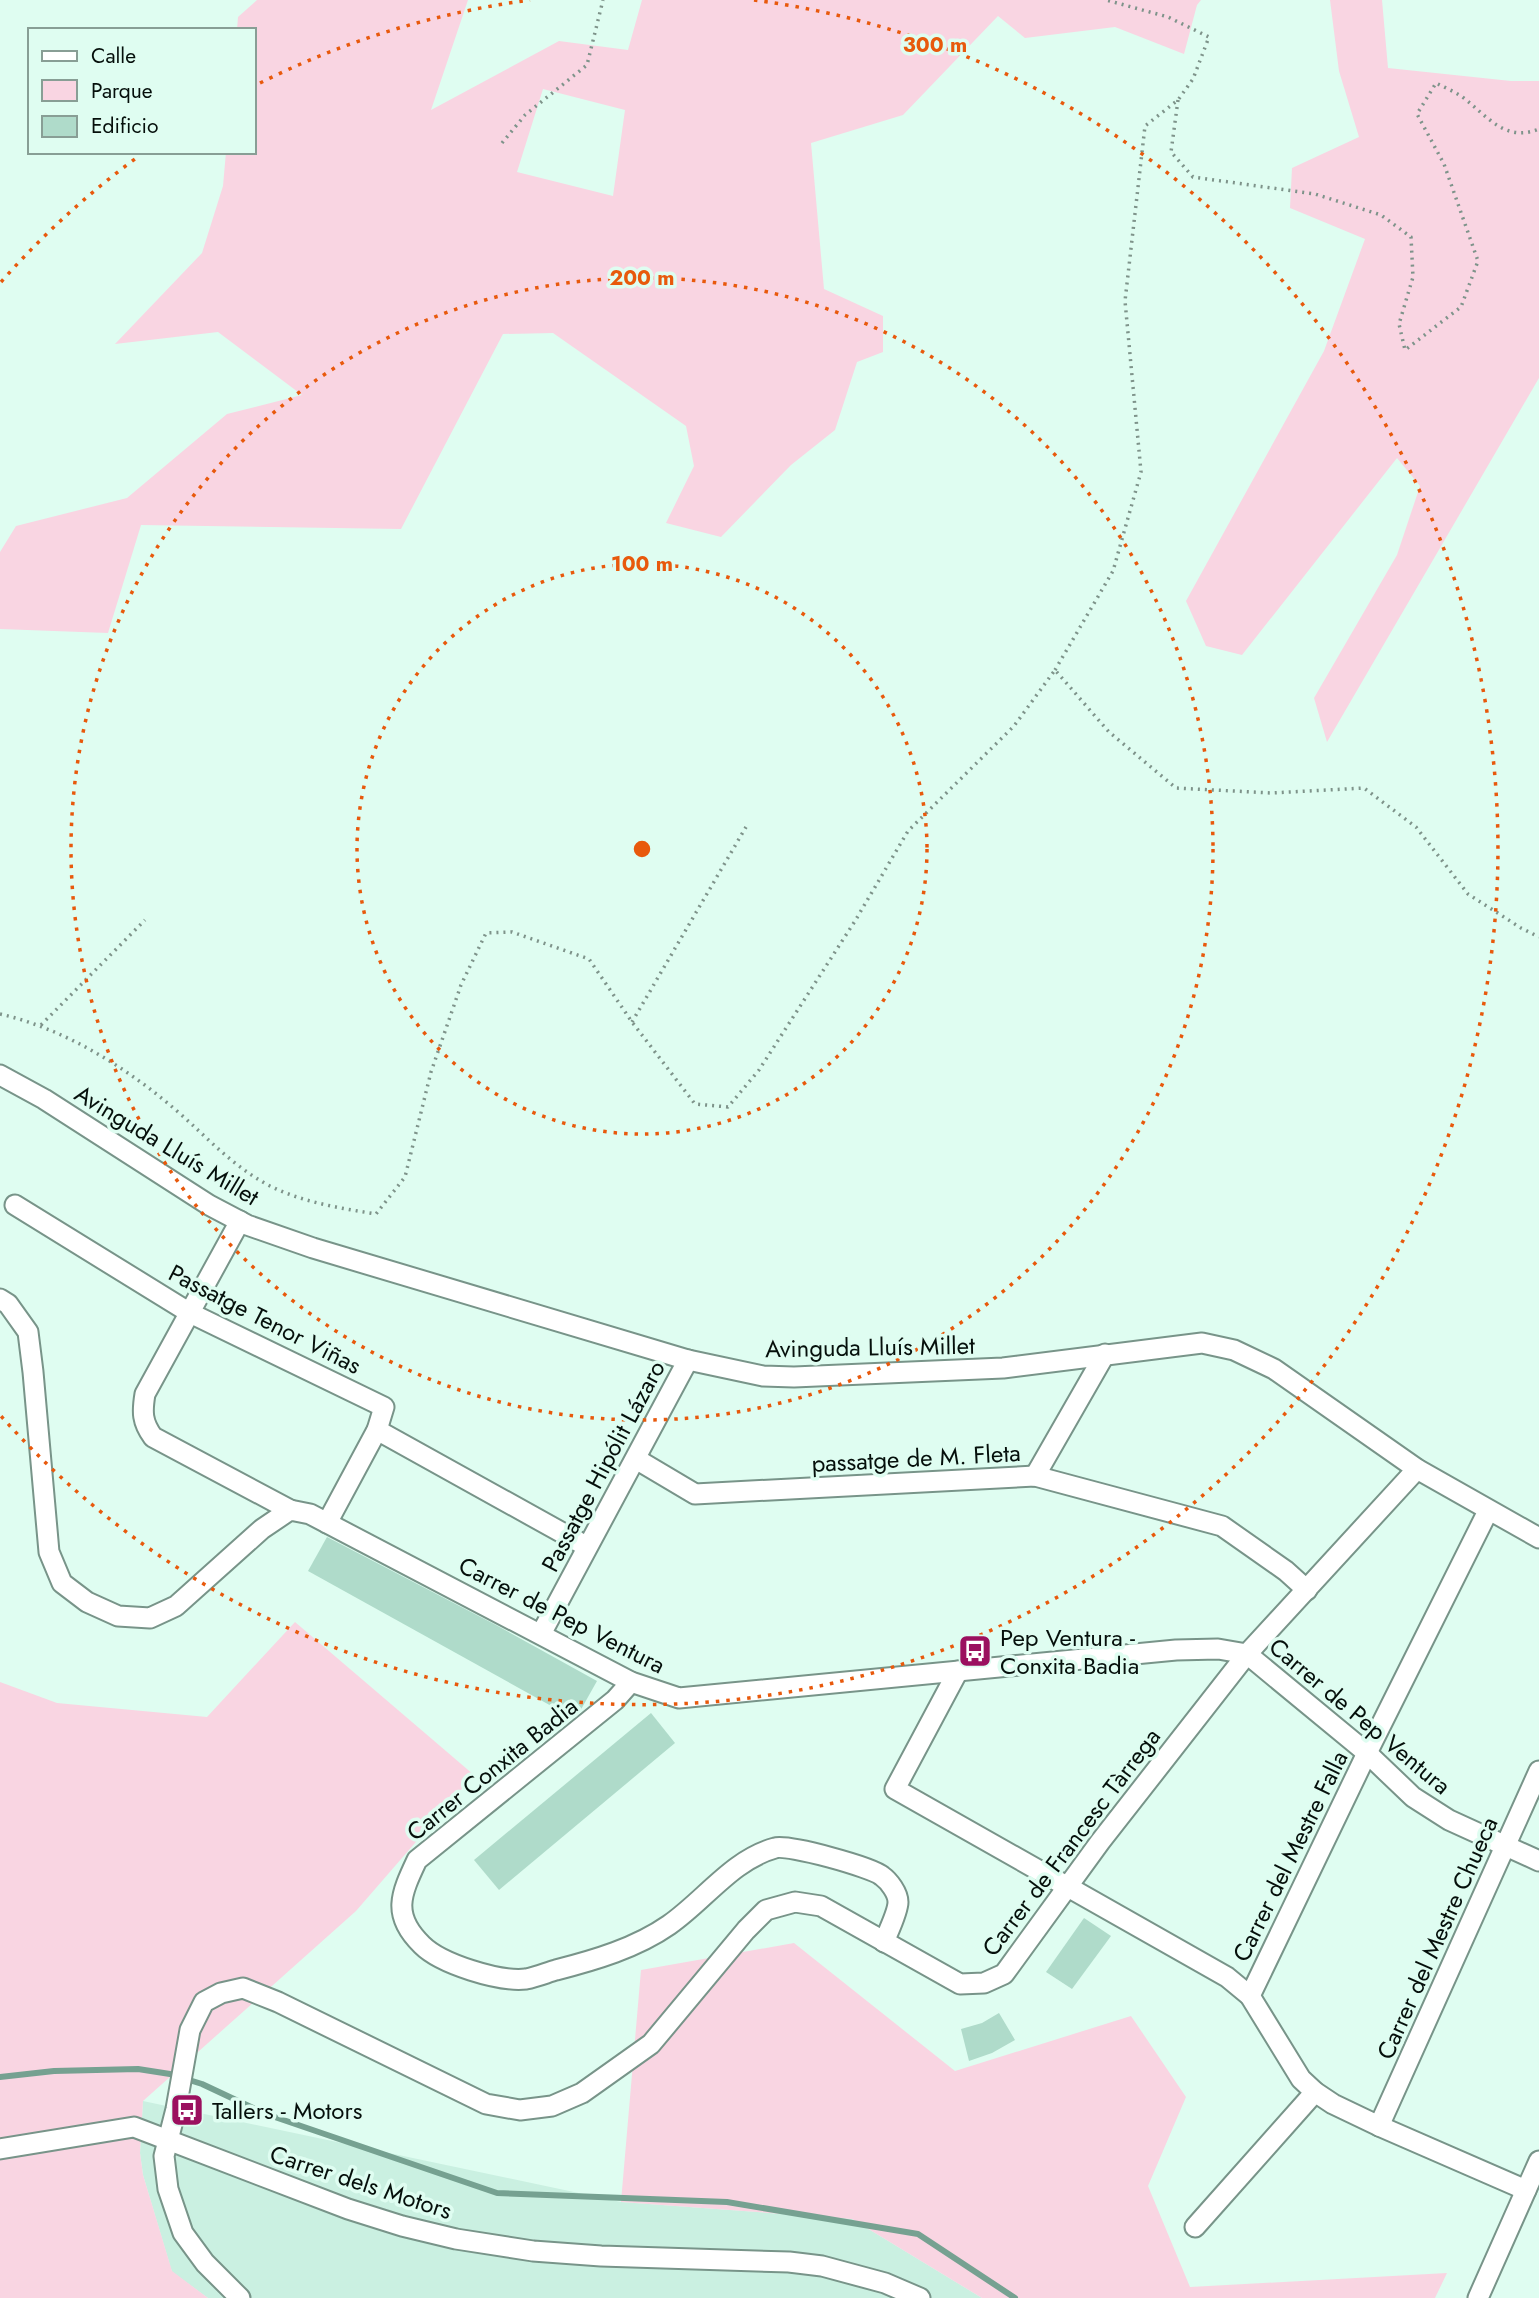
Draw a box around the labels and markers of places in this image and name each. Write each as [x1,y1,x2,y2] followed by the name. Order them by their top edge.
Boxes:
[630,837,654,861] centre of rings
[1000,1620,1139,1683] place label: Pep Ventura - Conxita Badia
[956,1632,994,1670] bus stop icon: Pep Ventura - Conxita Badia
[168,2091,206,2129] bus stop icon: Tallers - Motors
[212,2093,362,2128] place label: Tallers - Motors

